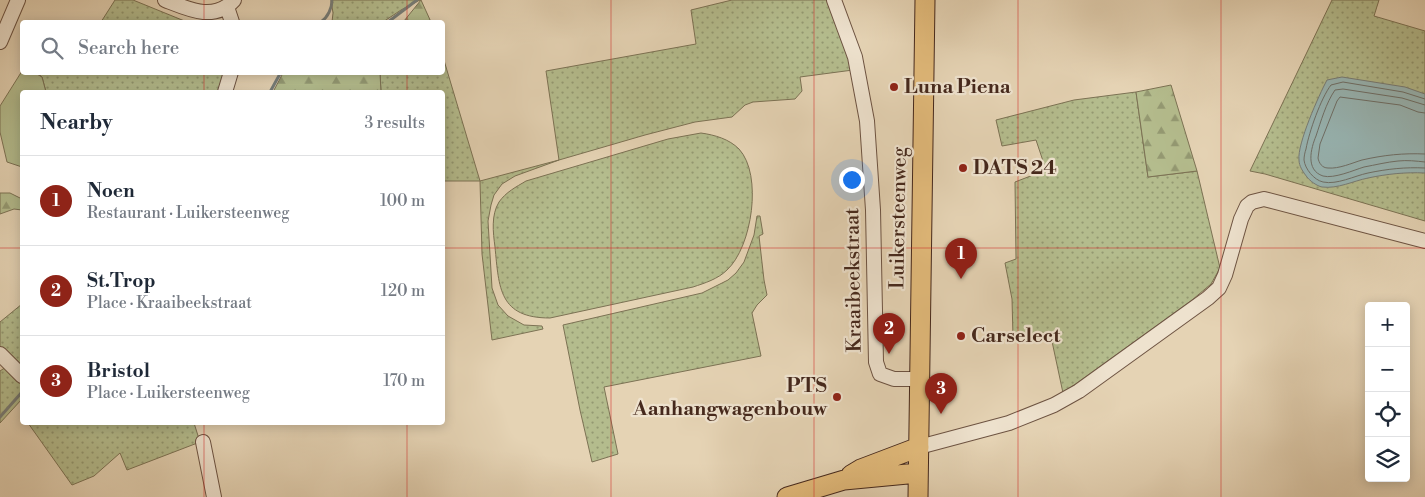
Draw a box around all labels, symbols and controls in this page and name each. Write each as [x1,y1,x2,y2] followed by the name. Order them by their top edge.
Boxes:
[20,20,445,75] search box
[38,34,66,62] icon: search
[78,36,179,60] text: Search here
[904,75,1011,100] place label: Luna Piena
[888,81,900,93] marker: Luna Piena
[40,110,113,136] text: Nearby
[364,113,425,133] text: 3 results
[885,146,913,289] street label: Luikersteenweg
[973,156,1057,181] place label: DATS 24
[957,162,969,174] marker: DATS 24
[839,167,865,193] your location
[87,179,135,203] text: Noen
[52,191,60,211] text: 1
[380,191,425,211] text: 100 m
[87,203,290,223] text: Restaurant · Luikersteenweg
[840,207,868,353] street label: Kraaibeekstraat
[945,238,977,279] pin: 1
[87,269,156,293] text: St.Trop
[51,281,61,301] text: 2
[381,281,425,301] text: 120 m
[87,293,252,313] text: Place · Kraaibeekstraat
[1365,302,1410,482] map controls
[1365,302,1410,347] button: +
[873,313,905,354] pin: 2
[971,324,1061,349] place label: Carselect
[955,330,967,342] marker: Carselect
[1365,347,1410,392] button: −
[87,359,150,383] text: Bristol
[51,371,61,391] text: 3
[383,371,425,391] text: 170 m
[925,373,957,414] pin: 3
[632,374,828,422] place label: PTS Aanhangwagenbouw
[87,383,250,403] text: Place · Luikersteenweg
[831,391,843,403] marker: PTS Aanhangwagenbouw
[1365,392,1410,437] button: locate
[1365,437,1410,482] button: layers

